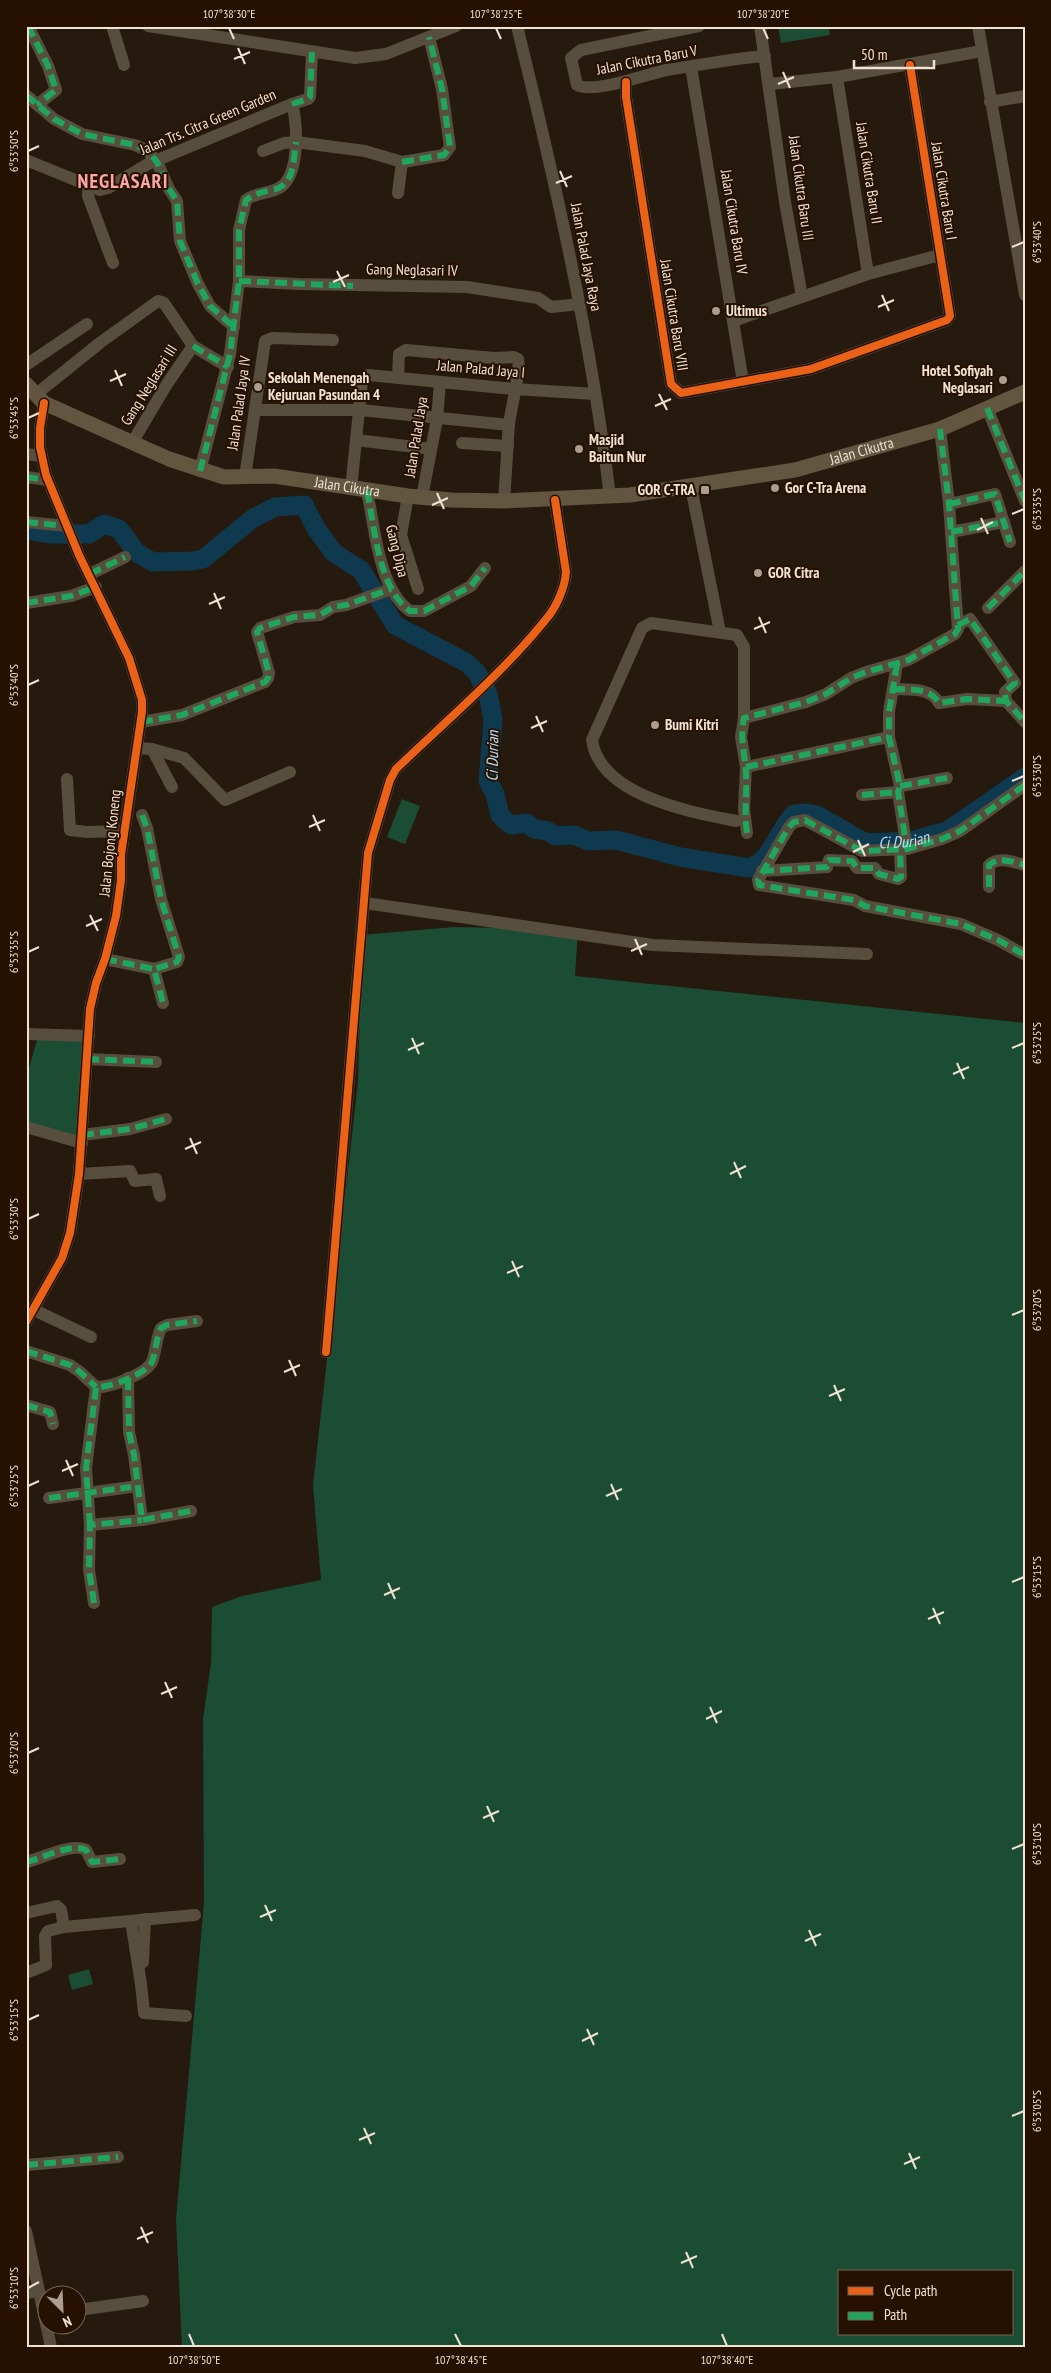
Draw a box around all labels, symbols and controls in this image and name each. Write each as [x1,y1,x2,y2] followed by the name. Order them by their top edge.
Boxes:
[203,6,255,21] text: 107°38'30"E
[470,6,522,21] text: 107°38'25"E
[737,6,789,21] text: 107°38'20"E
[854,38,934,70] scale bar
[594,40,699,79] street label: Jalan Cikutra Baru V
[861,45,887,64] text: 50 m
[136,84,279,159] street label: Jalan Trs. Citra Green Garden
[852,120,887,225] street label: Jalan Cikutra Baru II
[6,130,21,172] text: 6°53'50"S
[785,133,818,242] street label: Jalan Cikutra Baru III
[927,140,962,241] street label: Jalan Cikutra Baru I
[717,167,752,276] street label: Jalan Cikutra Baru IV
[78,168,168,194] district label: NEGLASARI
[567,200,606,313] street label: Jalan Palad Jaya Raya
[1029,221,1044,263] text: 6°53'40"S
[656,257,693,372] street label: Jalan Cikutra Baru VIII
[366,259,458,280] street label: Gang Neglasari IV
[726,301,767,320] place label: Ultimus
[710,305,722,317] marker: Ultimus
[116,341,181,429] street label: Gang Neglasari III
[222,354,255,452] street label: Jalan Palad Jaya IV
[435,355,526,382] street label: Jalan Palad Jaya I
[922,361,993,397] place label: Hotel Sofiyah Neglasari
[268,368,380,404] place label: Sekolah Menengah Kejuruan Pasundan 4
[997,374,1009,386] marker: Hotel Sofiyah Neglasari
[252,381,264,393] marker: Sekolah Menengah Kejuruan Pasundan 4
[400,395,431,480] street label: Jalan Palad Jaya
[6,397,21,439] text: 6°53'45"S
[589,430,647,466] place label: Masjid Baitun Nur
[826,433,896,469] street label: Jalan Cikutra
[573,443,585,455] marker: Masjid Baitun Nur
[312,472,381,501] street label: Jalan Cikutra
[785,478,866,497] place label: Gor C-Tra Arena
[637,480,695,499] place label: GOR C-TRA
[769,482,781,494] marker: Gor C-Tra Arena
[699,484,711,496] marker: GOR C-TRA
[1029,488,1044,530] text: 6°53'35"S
[382,523,413,579] street label: Gang Dipa
[768,563,819,582] place label: GOR Citra
[752,567,764,579] marker: GOR Citra
[6,664,21,706] text: 6°53'40"S
[665,715,719,734] place label: Bumi Kitri
[649,719,661,731] marker: Bumi Kitri
[482,729,502,782] water label: Ci Durian
[1029,755,1044,797] text: 6°53'30"S
[94,788,125,898] street label: Jalan Bojong Koneng
[878,826,932,852] water label: Ci Durian
[6,931,21,973] text: 6°53'35"S
[1029,1022,1044,1064] text: 6°53'25"S
[6,1198,21,1240] text: 6°53'30"S
[1029,1289,1044,1331] text: 6°53'20"S
[6,1465,21,1507] text: 6°53'25"S
[1029,1556,1044,1598] text: 6°53'15"S
[6,1732,21,1774] text: 6°53'20"S
[1029,1823,1044,1865] text: 6°53'10"S
[6,1999,21,2041] text: 6°53'15"S
[1029,2090,1044,2132] text: 6°53'05"S
[6,2267,21,2309] text: 6°53'10"S
[838,2270,1014,2336] legend
[884,2281,937,2300] text: Cycle path
[38,2286,88,2336] north arrow
[884,2305,907,2324] text: Path
[60,2312,74,2332] text: N
[168,2352,220,2367] text: 107°38'50"E
[435,2352,487,2367] text: 107°38'45"E
[701,2352,753,2367] text: 107°38'40"E

